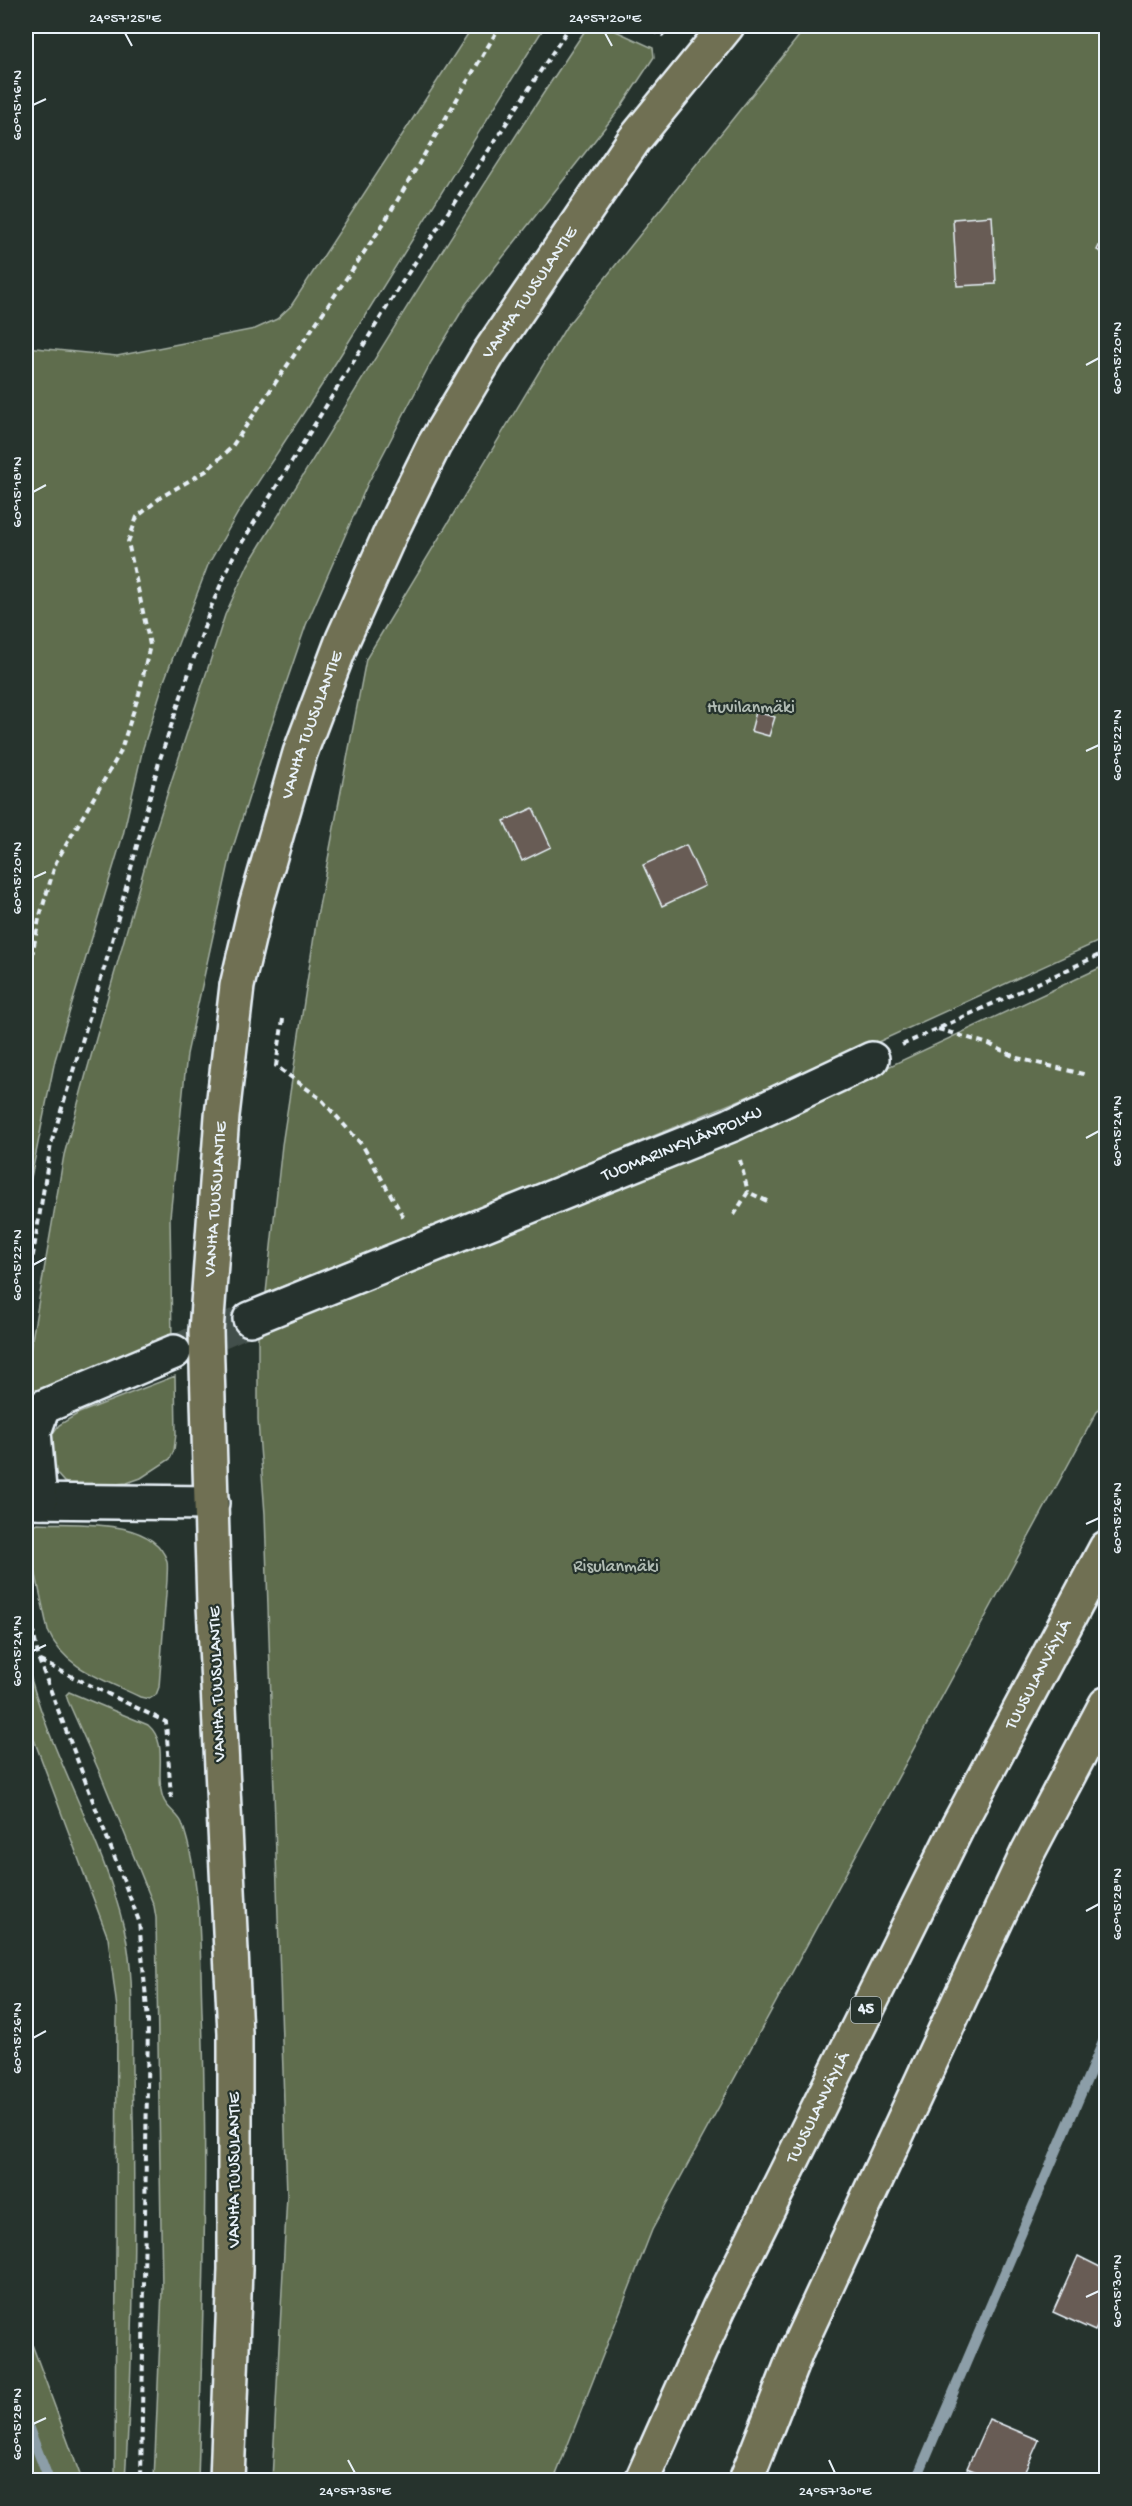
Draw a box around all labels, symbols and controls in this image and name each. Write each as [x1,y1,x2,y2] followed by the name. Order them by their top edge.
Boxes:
[89,10,161,28] text: 24°57'25"E
[569,10,642,28] text: 24°57'20"E
[9,70,27,140] text: 60°15'16"N
[477,222,583,364] street label: VANHA TUUSULANTIE
[1109,322,1127,394] text: 60°15'20"N
[9,456,27,527] text: 60°15'18"N
[276,647,348,802] street label: VANHA TUUSULANTIE
[707,698,795,719] park label: Huvilanmäki
[1109,709,1127,781] text: 60°15'22"N
[9,842,27,914] text: 60°15'20"N
[1109,1095,1127,1167] text: 60°15'24"N
[598,1101,766,1187] street label: TUOMARINKYLÄNPOLKU
[199,1120,232,1278] street label: VANHA TUUSULANTIE
[9,1229,27,1301] text: 60°15'22"N
[1109,1482,1127,1554] text: 60°15'26"N
[573,1557,659,1578] park label: Risulanmäki
[205,1605,231,1763] street label: VANHA TUUSULANTIE
[9,1615,27,1687] text: 60°15'24"N
[1000,1615,1077,1734] street label: TUUSULANVÄYLÄ
[1109,1868,1127,1940] text: 60°15'28"N
[851,1997,881,2023] road number: 45
[9,2002,27,2074] text: 60°15'26"N
[781,2047,855,2168] street label: TUUSULANVÄYLÄ
[225,2092,246,2249] street label: VANHA TUUSULANTIE
[1109,2254,1127,2327] text: 60°15'30"N
[9,2388,27,2460] text: 60°15'28"N
[319,2483,392,2501] text: 24°57'35"E
[799,2483,872,2501] text: 24°57'30"E

